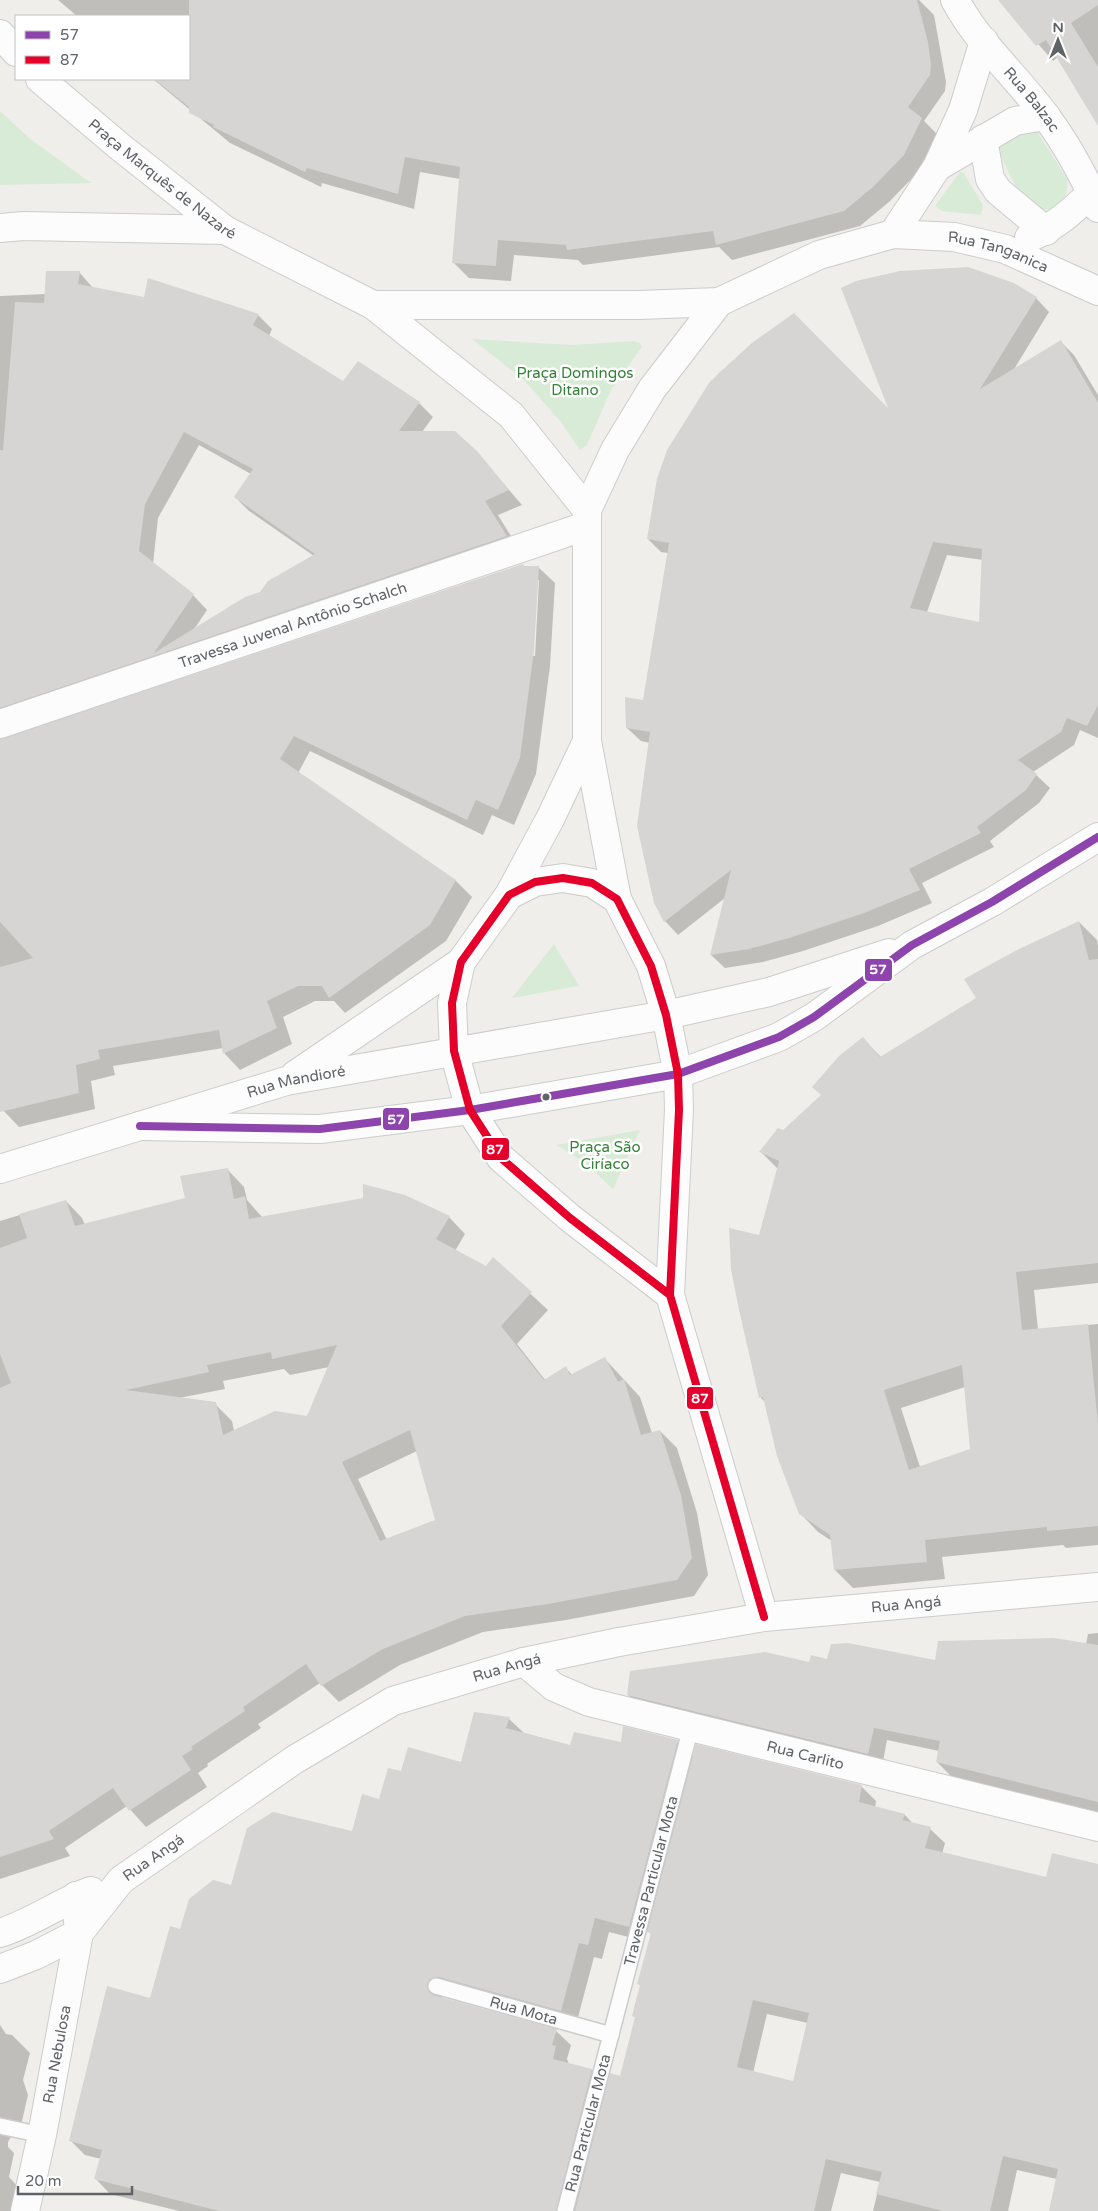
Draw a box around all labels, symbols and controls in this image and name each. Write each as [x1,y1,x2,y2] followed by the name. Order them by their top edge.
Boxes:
[15,15,190,80] legend
[1033,15,1083,65] north arrow
[1052,19,1064,36] text: N
[60,26,79,44] text: 57
[60,51,79,69] text: 87
[1000,63,1063,136] street label: Rua Balzac
[85,115,239,243] street label: Praça Marquês de Nazaré
[948,228,1051,276] street label: Rua Tanganica
[517,364,634,399] park label: Praça Domingos Ditano
[176,578,409,672] street label: Travessa Juvenal Antônio Schalch
[864,958,893,982] line badge: 57
[869,961,887,978] text: 57
[245,1062,347,1102] street label: Rua Mandioré
[541,1092,551,1102] unlabelled marker
[382,1107,410,1131] line badge: 57
[387,1111,405,1128] text: 57
[481,1137,510,1161] line badge: 87
[569,1138,641,1173] park label: Praça São Ciríaco
[486,1141,504,1158] text: 87
[686,1386,714,1410] line badge: 87
[691,1390,709,1407] text: 87
[870,1592,942,1616] street label: Rua Angá
[470,1650,543,1686] street label: Rua Angá
[765,1737,846,1773] street label: Rua Carlito
[620,1794,682,1968] street label: Travessa Particular Mota
[119,1830,187,1885] street label: Rua Angá
[488,1992,560,2029] street label: Rua Mota
[39,2004,75,2105] street label: Rua Nebulosa
[561,2052,615,2194] street label: Rua Particular Mota
[18,2164,131,2196] scale bar
[25,2172,62,2190] text: 20 m

